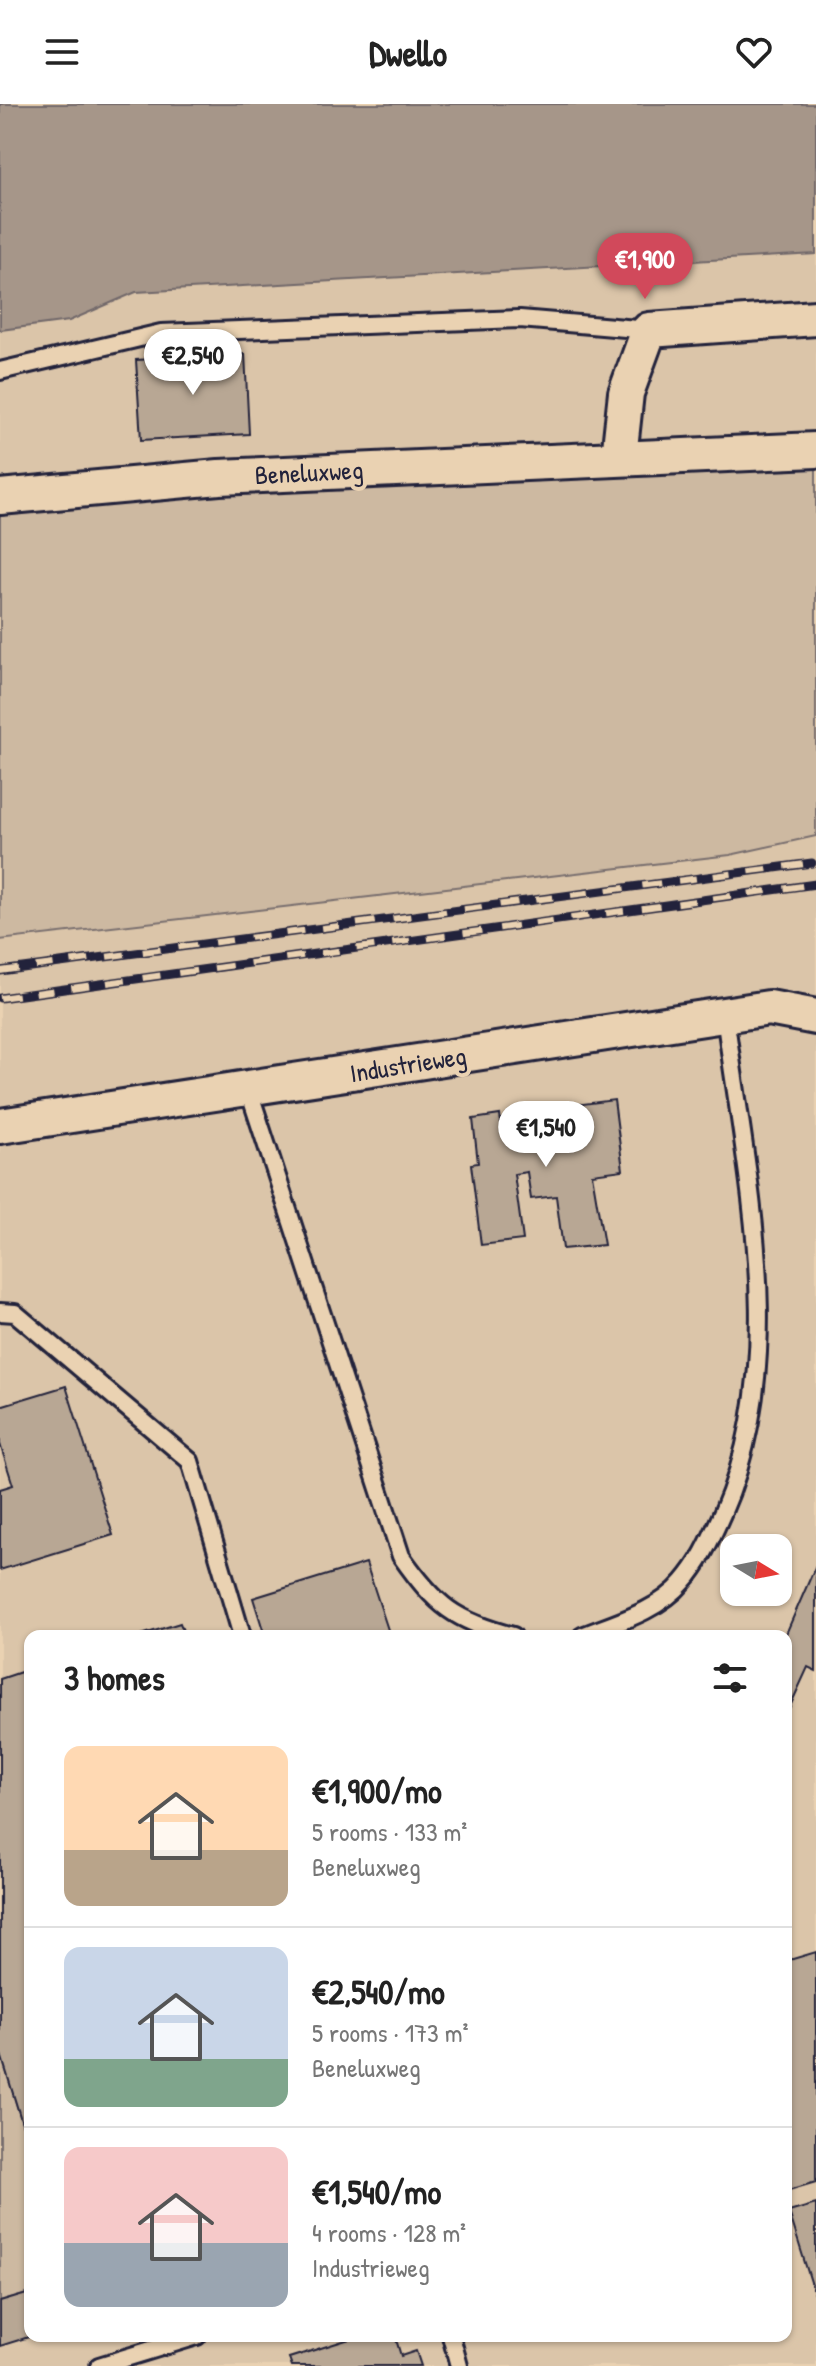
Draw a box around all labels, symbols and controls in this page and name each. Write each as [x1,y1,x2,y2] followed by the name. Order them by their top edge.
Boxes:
[369,28,447,77] text: Dwello
[40,30,84,74] icon: menu
[732,30,776,74] icon: heart
[580,233,710,301] pin: €1,900
[615,241,675,276] text: €1,900
[128,329,258,397] pin: €2,540
[162,337,224,372] text: €2,540
[254,452,364,492] street label: Beneluxweg
[347,1038,469,1090] street label: Industrieweg
[481,1101,611,1169] pin: €1,540
[516,1109,576,1144] text: €1,540
[720,1534,792,1606] north arrow
[720,1534,792,1606] map controls
[64,1655,165,1701] text: 3 homes
[708,1656,752,1700] icon: filters
[312,1768,442,1814] text: €1,900/mo
[128,1778,224,1874] icon: home
[312,1814,467,1849] text: 5 rooms · 133 m²
[312,1849,421,1884] text: Beneluxweg
[312,1969,445,2015] text: €2,540/mo
[128,1979,224,2075] icon: home
[312,2015,468,2050] text: 5 rooms · 173 m²
[312,2050,421,2085] text: Beneluxweg
[312,2169,441,2215] text: €1,540/mo
[128,2179,224,2275] icon: home
[312,2215,466,2250] text: 4 rooms · 128 m²
[312,2250,430,2285] text: Industrieweg

